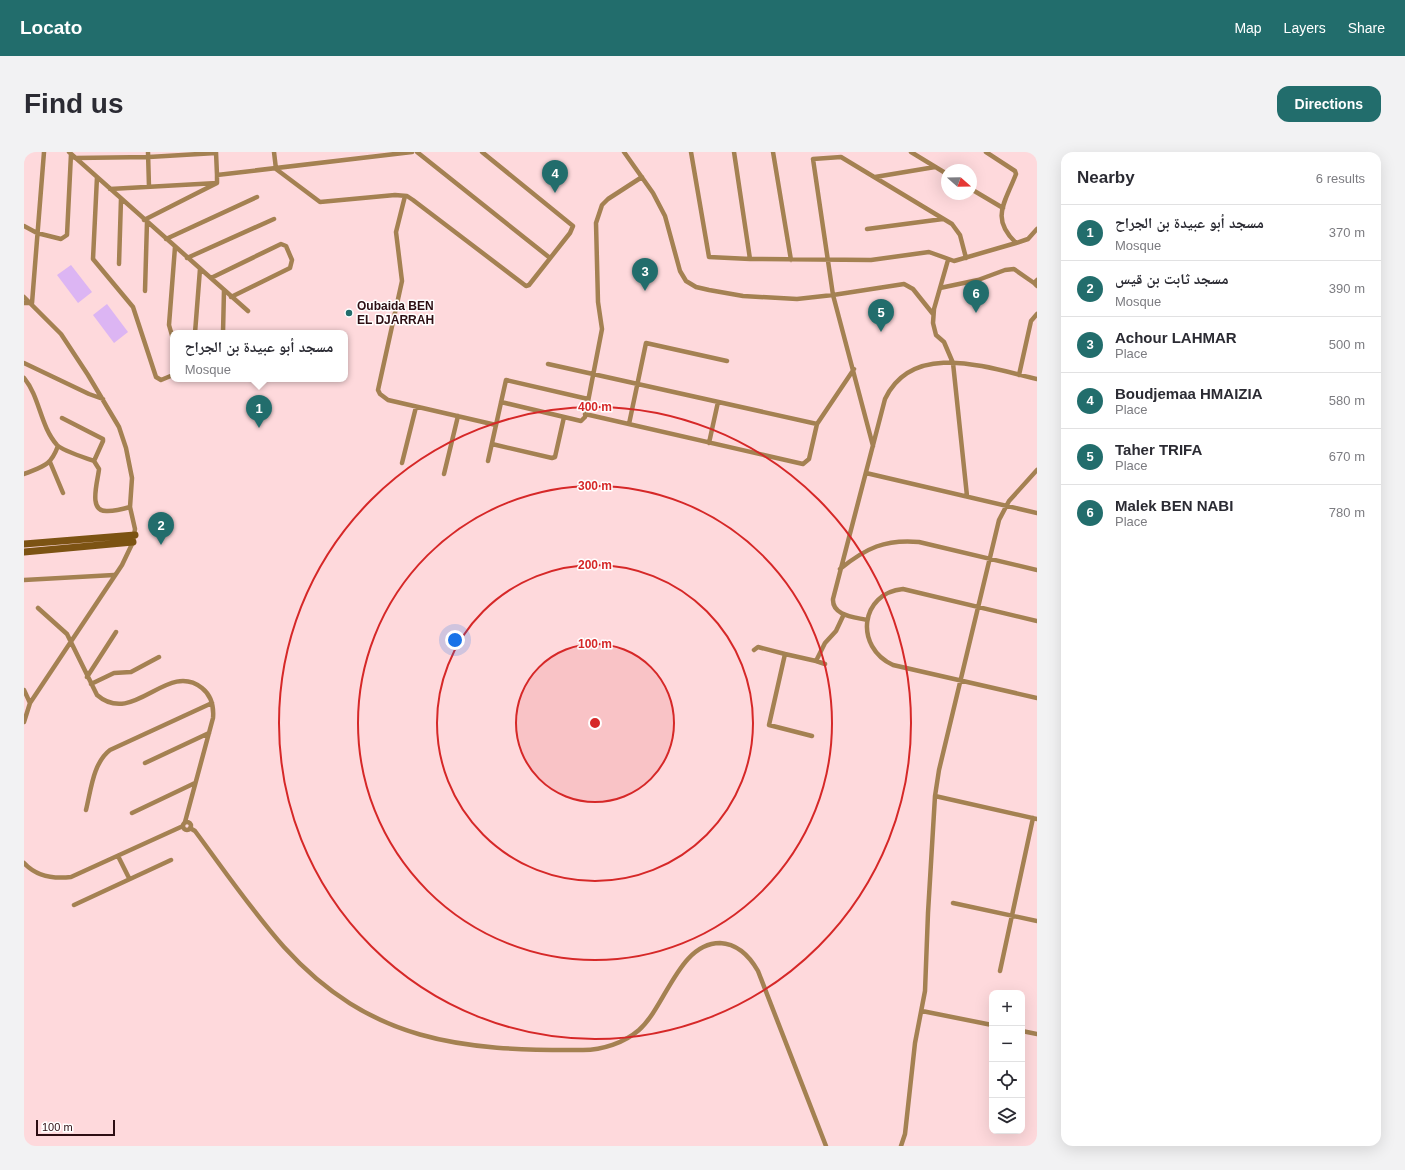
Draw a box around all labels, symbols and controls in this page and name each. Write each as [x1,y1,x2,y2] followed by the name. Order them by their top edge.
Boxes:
[20,17,82,38] text: Locato
[1234,20,1262,36] text: Map
[1284,20,1326,36] text: Layers
[1348,20,1385,36] text: Share
[1277,86,1381,122] button: Directions
[24,88,124,119] text: Find us
[542,160,568,193] pin: 4
[941,164,977,200] north arrow
[1077,168,1135,187] text: Nearby
[1316,171,1365,186] text: 6 results
[1115,214,1264,231] text: مسجد أبو عبيدة بن الجراح
[1086,225,1094,240] text: 1
[1329,225,1365,240] text: 370 m
[1115,238,1161,253] text: Mosque
[632,258,658,291] pin: 3
[1115,270,1229,287] text: مسجد ثابت بن قيس
[963,280,989,313] pin: 6
[1086,281,1094,296] text: 2
[1329,281,1365,296] text: 390 m
[1115,294,1161,309] text: Mosque
[357,299,434,327] place label: Oubaida BEN EL DJARRAH
[868,299,894,332] pin: 5
[344,308,354,318] marker: Oubaida BEN EL DJARRAH
[1115,329,1237,346] text: Achour LAHMAR
[170,330,348,382] popup
[1086,337,1094,352] text: 3
[1329,337,1365,352] text: 500 m
[185,338,333,355] text: مسجد أبو عبيدة بن الجراح
[1115,346,1148,361] text: Place
[185,362,231,377] text: Mosque
[1115,385,1263,402] text: Boudjemaa HMAIZIA
[1086,393,1094,408] text: 4
[1329,393,1365,408] text: 580 m
[246,395,272,428] pin: 1
[578,400,612,414] text: 400 m
[1115,402,1148,417] text: Place
[1115,441,1202,458] text: Taher TRIFA
[1086,449,1094,464] text: 5
[1329,449,1365,464] text: 670 m
[1115,458,1148,473] text: Place
[578,479,612,493] text: 300 m
[1115,497,1233,514] text: Malek BEN NABI
[1086,505,1094,520] text: 6
[1329,505,1365,520] text: 780 m
[148,512,174,545] pin: 2
[1115,514,1148,529] text: Place
[578,558,612,572] text: 200 m
[445,630,465,650] your location
[578,637,612,651] text: 100 m
[588,716,602,730] centre of rings
[989,990,1025,1134] map controls
[989,990,1025,1026] button: +
[989,1026,1025,1062] button: −
[989,1062,1025,1098] button: locate
[989,1098,1025,1134] button: layers
[36,1118,115,1137] scale bar
[42,1121,73,1133] text: 100 m

